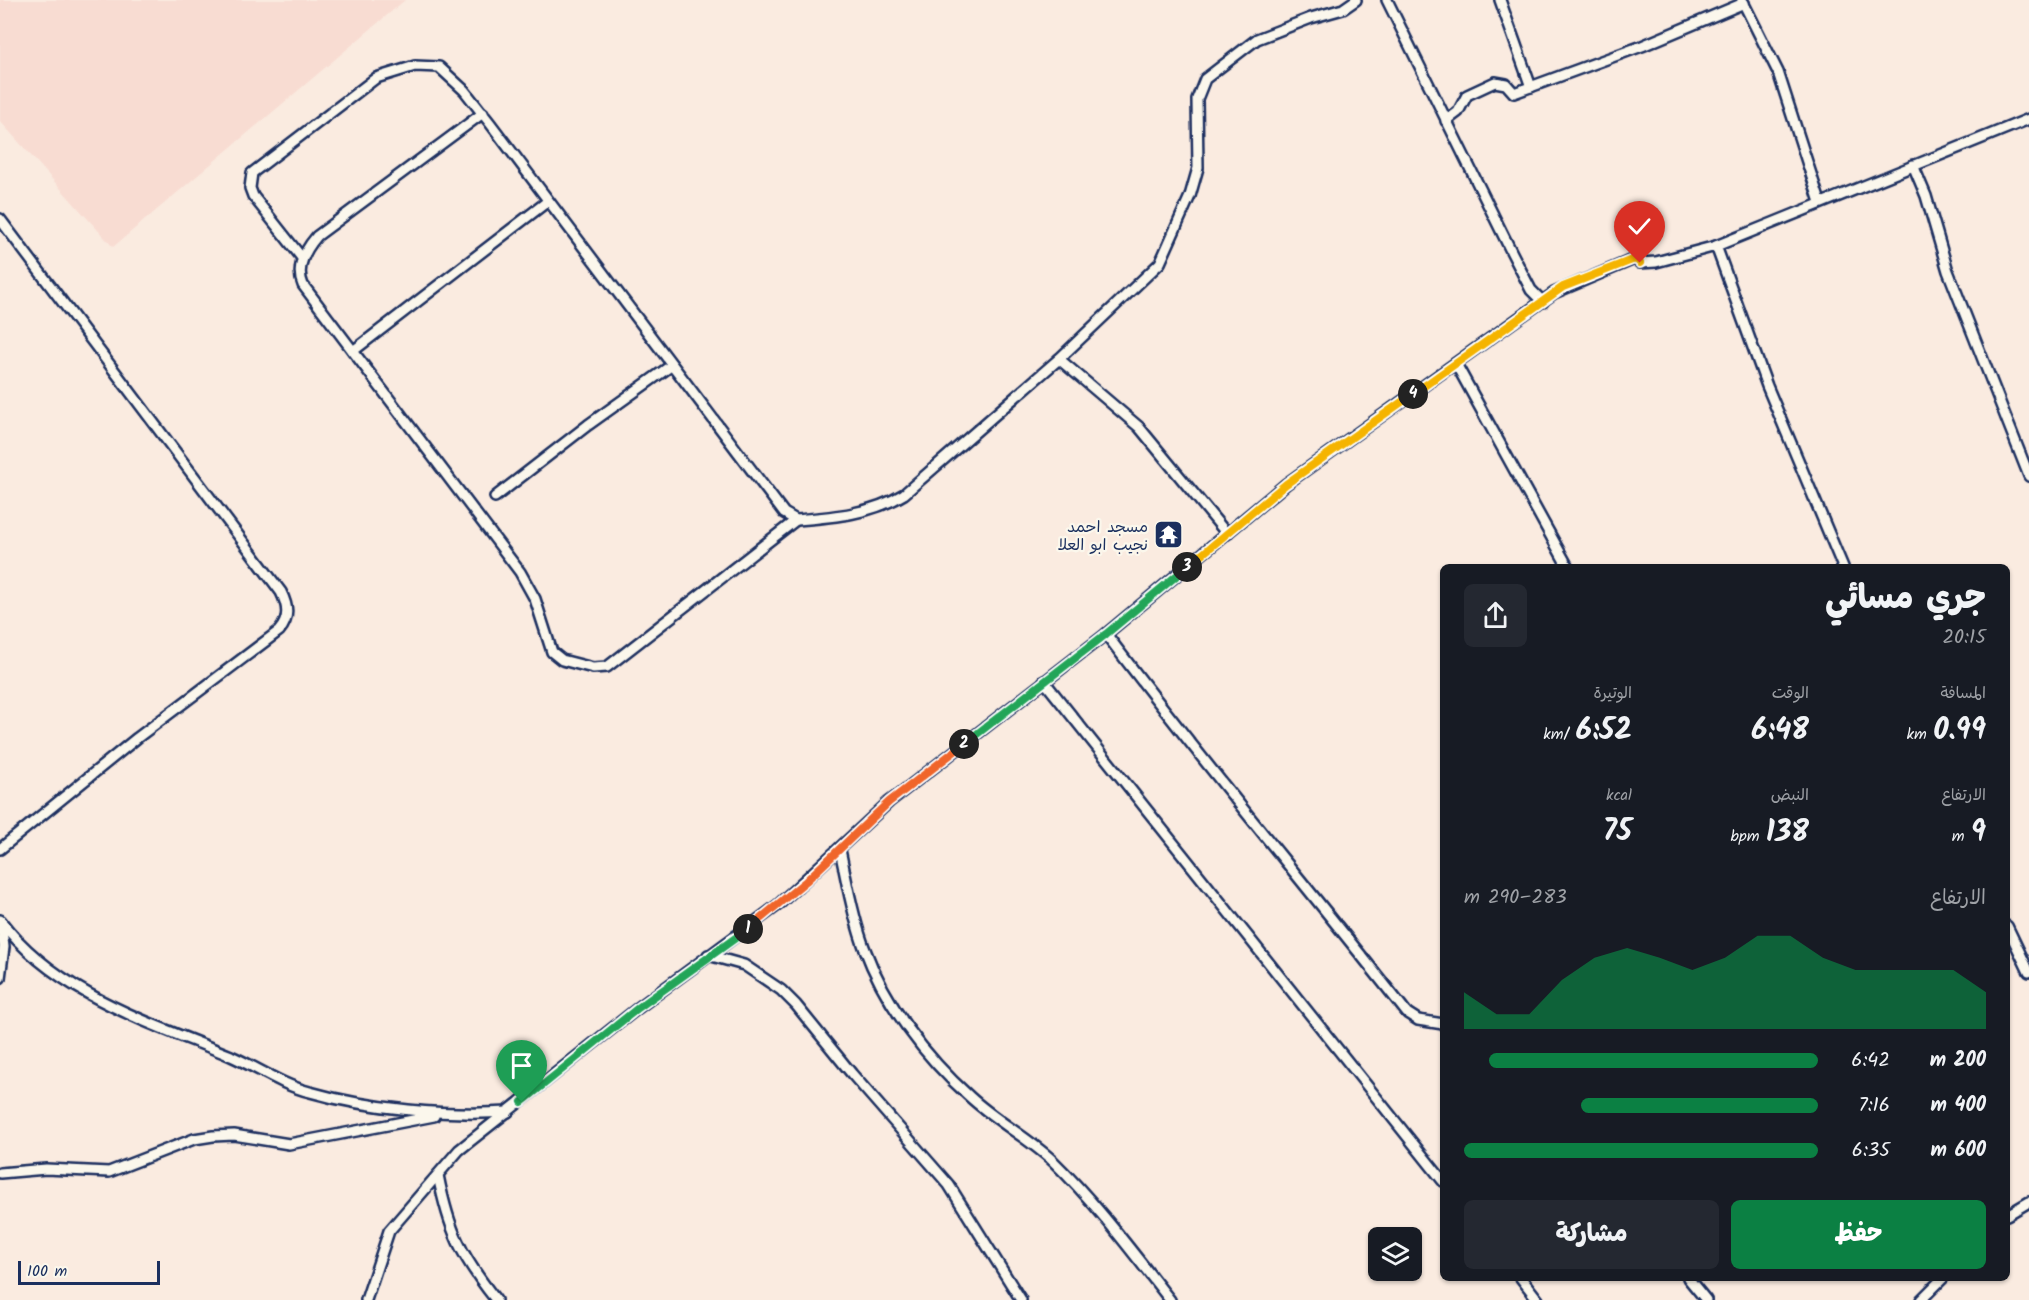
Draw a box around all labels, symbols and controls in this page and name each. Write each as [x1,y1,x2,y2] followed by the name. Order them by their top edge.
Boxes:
[1614,201,1665,263] pin
[1623,210,1656,243] icon: check
[1398,379,1428,409] pin: 4
[1409,381,1417,406] text: 4
[1057,515,1148,558] place label: مسجد احمد نجيب ابو العلا
[1153,519,1185,551] temple icon: مسجد احمد نجيب ابو العلا
[1172,552,1202,582] pin: 3
[1183,554,1191,579] text: 3
[1825,573,1986,626] text: جري مسائي
[1464,584,1527,647] button: share
[1942,622,1986,654] text: 20:15
[1593,681,1632,706] text: الوتيرة
[1772,681,1809,706] text: الوقت
[1940,681,1986,706] text: المسافة
[1576,707,1632,755] text: 6:52
[1751,707,1809,755] text: 6:48
[1933,707,1986,755] text: 0.99
[1543,722,1576,747] text: /km
[1906,722,1933,747] text: km
[949,729,979,759] pin: 2
[959,731,969,756] text: 2
[1606,783,1632,808] text: kcal
[1771,783,1809,808] text: النبض
[1941,783,1986,808] text: الارتفاع
[1603,808,1632,856] text: 75
[1766,809,1809,857] text: 138
[1971,809,1986,857] text: 9
[1731,824,1766,849] text: bpm
[1952,824,1971,849] text: m
[1464,882,1567,914] text: 283–290 m
[1930,883,1986,915] text: الارتفاع
[733,914,763,944] pin: 1
[746,916,750,941] text: 1
[496,1040,547,1102] pin
[1851,1045,1890,1077] text: 6:42
[1930,1045,1986,1077] text: 200 m
[505,1049,538,1082] icon: arrive
[1858,1090,1890,1122] text: 7:16
[1930,1090,1986,1122] text: 400 m
[1852,1135,1890,1167] text: 6:35
[1931,1135,1986,1167] text: 600 m
[1464,1200,1719,1269] button: مشاركة
[1731,1200,1986,1269] button: حفظ
[1368,1227,1422,1281] map controls
[1368,1227,1422,1281] button: layers
[18,1258,160,1286] scale bar
[27,1259,67,1284] text: 100 m

